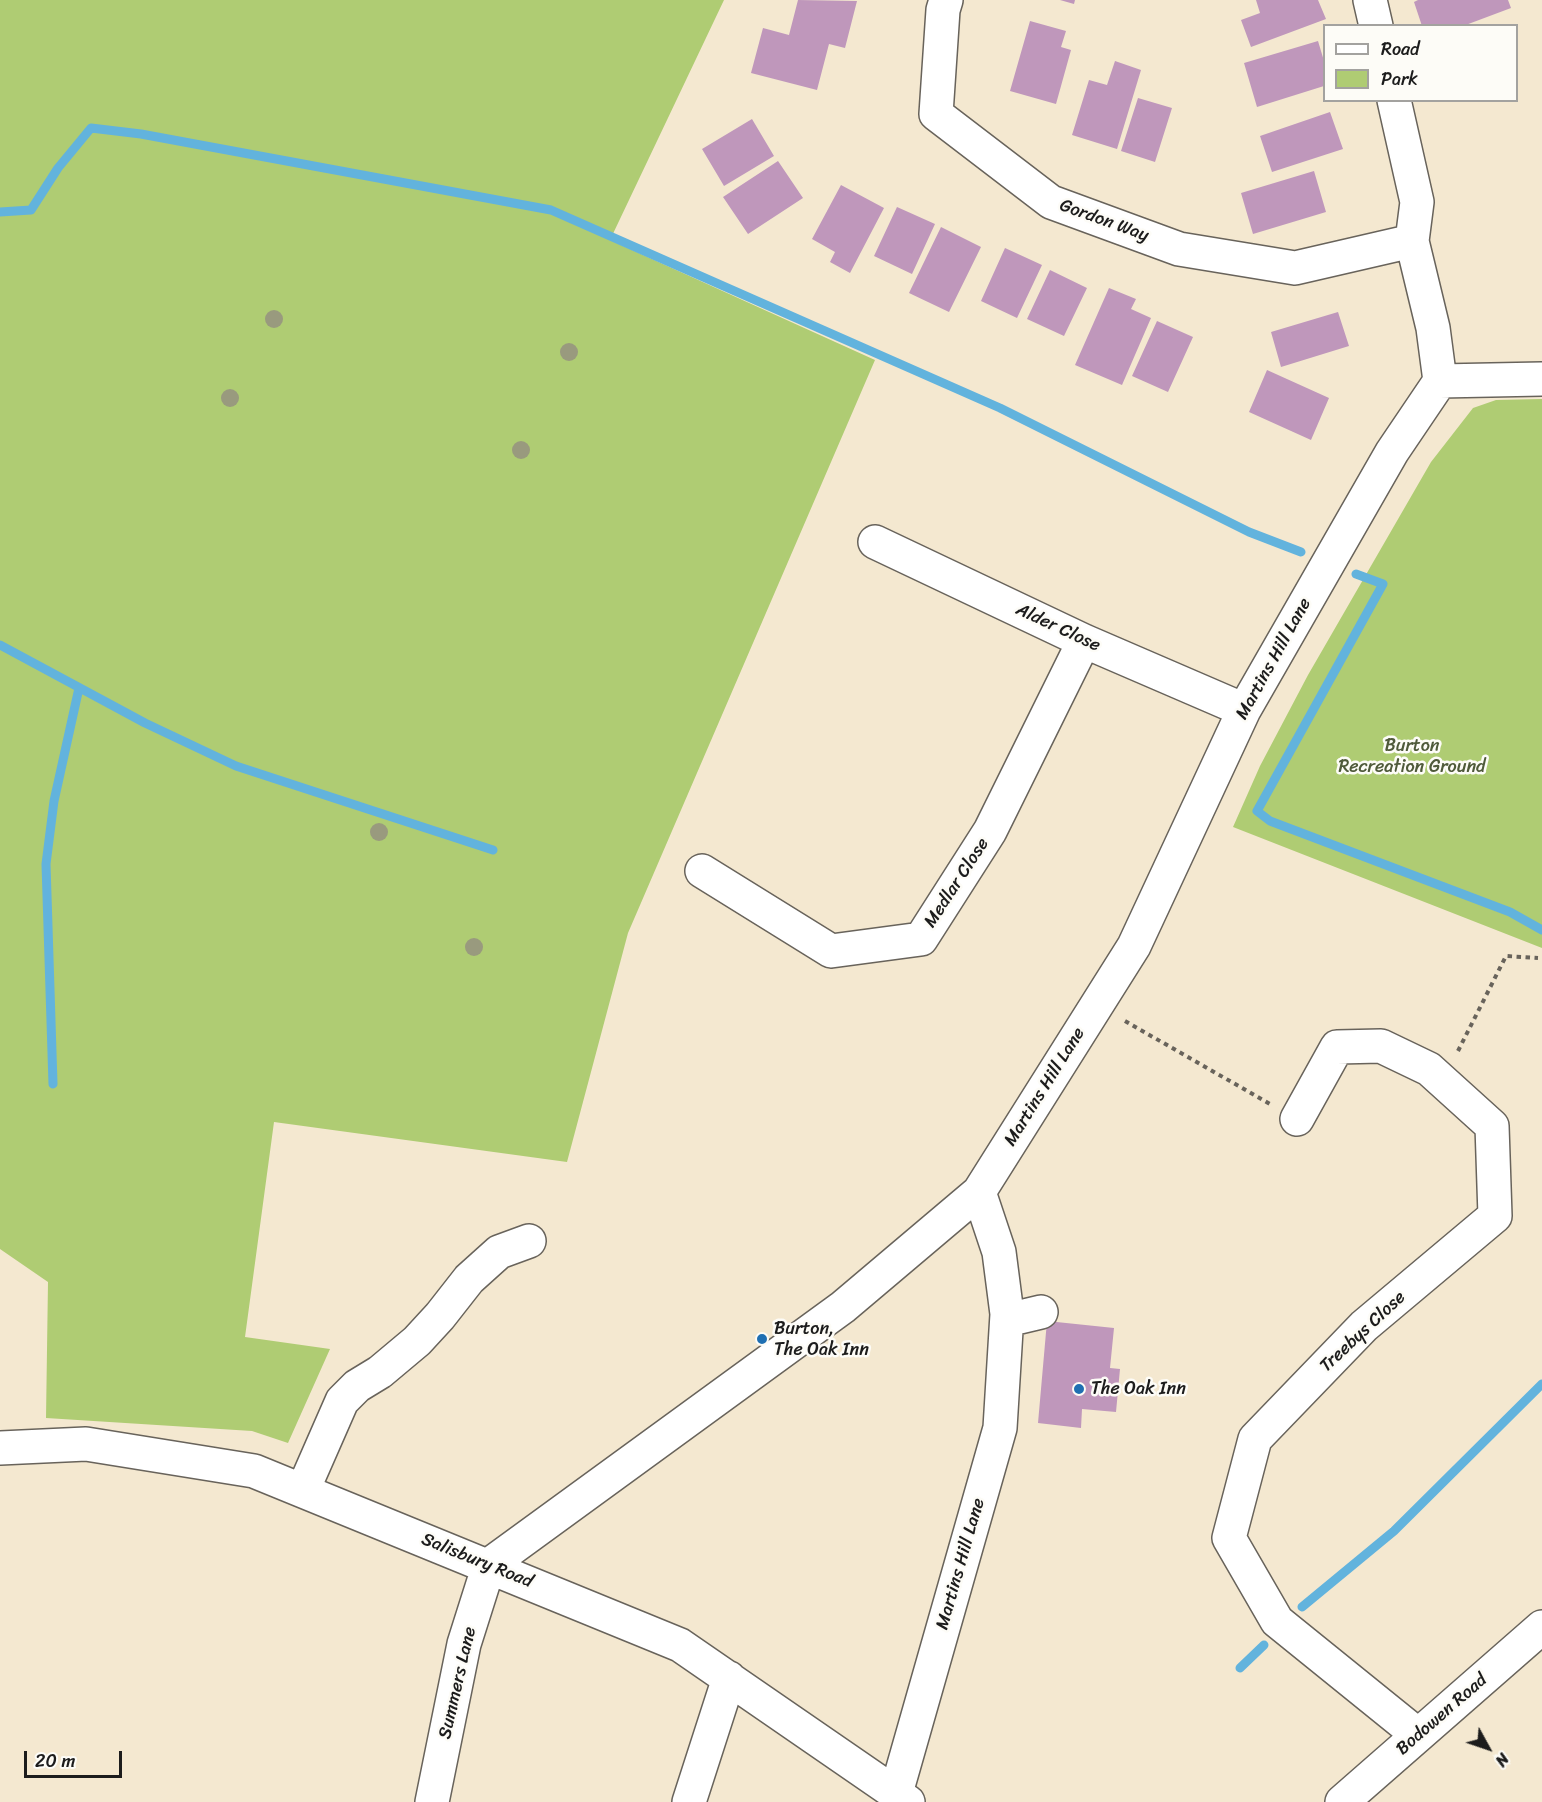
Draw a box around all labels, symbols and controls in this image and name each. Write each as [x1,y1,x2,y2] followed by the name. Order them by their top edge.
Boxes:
[1323,24,1518,102] legend
[1381,33,1420,65] text: Road
[1381,63,1418,95] text: Park
[1057,195,1151,247] street label: Gordon Way
[1232,594,1316,724] street label: Martins Hill Lane
[1012,599,1104,657] street label: Alder Close
[1338,735,1486,777] park label: Burton Recreation Ground
[920,834,994,932] street label: Medlar Close
[1000,1024,1090,1150] street label: Martins Hill Lane
[1316,1287,1410,1377] street label: Treebys Close
[774,1318,869,1360] place label: Burton, The Oak Inn
[755,1332,769,1346] marker: Burton, The Oak Inn
[1091,1378,1186,1400] place label: The Oak Inn
[1072,1382,1086,1396] marker: The Oak Inn
[932,1496,990,1632] street label: Martins Hill Lane
[418,1529,536,1593] street label: Salisbury Road
[435,1625,481,1741] street label: Summers Lane
[1392,1670,1492,1760] street label: Bodowen Road
[1458,1718,1518,1778] north arrow
[27,1739,124,1777] scale bar
[35,1745,75,1777] text: 20 m
[1487,1746,1517,1773] text: N

